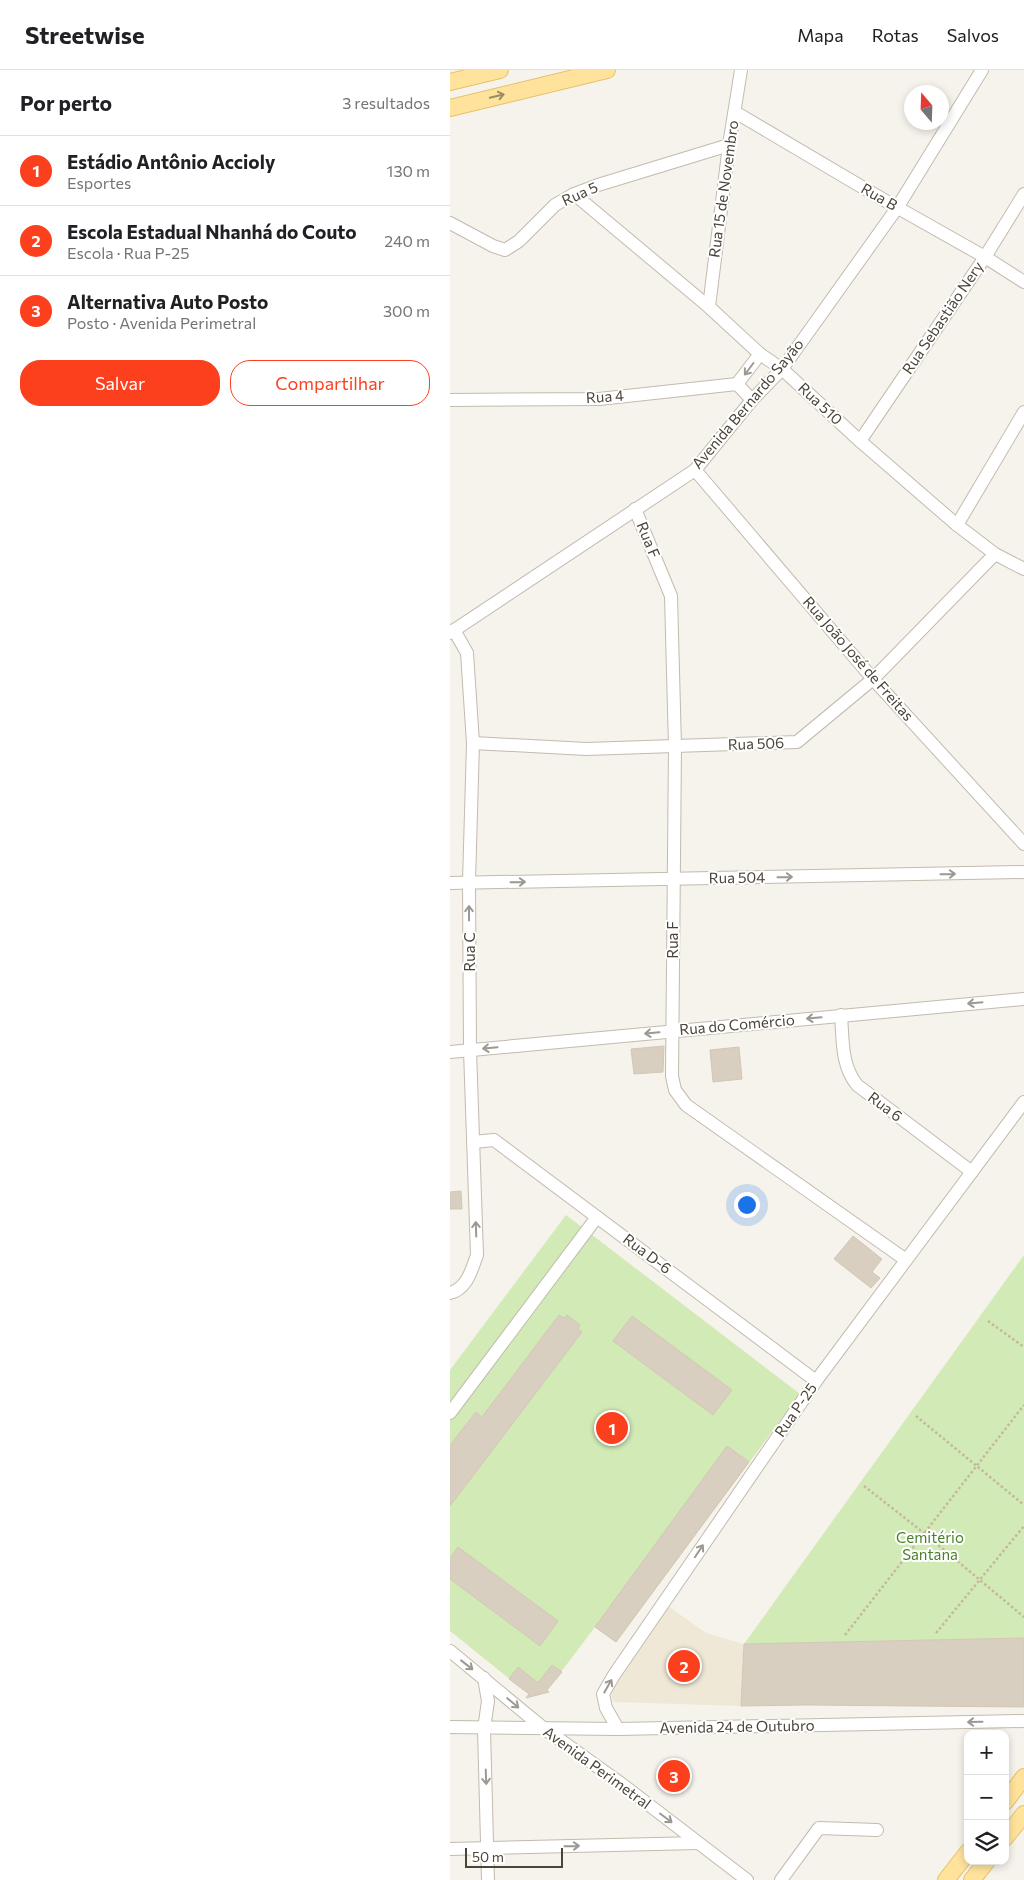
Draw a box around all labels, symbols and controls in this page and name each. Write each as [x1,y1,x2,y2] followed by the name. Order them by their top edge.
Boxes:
[25,20,145,49] text: Streetwise
[797,24,844,46] text: Mapa
[872,24,919,46] text: Rotas
[947,24,999,46] text: Salvos
[904,85,949,130] north arrow
[20,90,112,115] text: Por perto
[489,91,505,100] one-way arrow
[342,93,430,112] text: 3 resultados
[704,119,742,259] street label: Rua 15 de Novembro
[67,150,275,173] text: Estádio Antônio Accioly
[32,161,40,180] text: 1
[387,161,430,180] text: 130 m
[67,173,131,192] text: Esportes
[559,177,600,209] street label: Rua 5
[858,179,901,214] street label: Rua B
[67,220,357,243] text: Escola Estadual Nhanhá do Couto
[31,231,41,250] text: 2
[384,231,430,250] text: 240 m
[67,243,189,262] text: Escola · Rua P-25
[898,258,987,377] street label: Rua Sebastião Nery
[67,290,268,313] text: Alternativa Auto Posto
[31,301,41,320] text: 3
[383,301,430,320] text: 300 m
[67,313,256,332] text: Posto · Avenida Perimetral
[688,335,807,472] street label: Avenida Bernardo Sayão
[20,360,220,406] button: Salvar
[230,360,430,406] button: Compartilhar
[743,362,754,375] one-way arrow
[795,378,847,428] street label: Rua 510
[585,386,625,406] street label: Rua 4
[634,519,664,560] street label: Rua F
[800,592,918,724] street label: Rua João José de Freitas
[727,733,785,753] street label: Rua 506
[709,868,765,886] street label: Rua 504
[940,869,956,879] one-way arrow
[777,872,793,882] one-way arrow
[510,877,526,887] one-way arrow
[464,906,474,922] one-way arrow
[663,921,681,959] street label: Rua F
[460,932,478,972] street label: Rua C
[968,998,984,1008] one-way arrow
[678,1010,795,1038] street label: Rua do Comércio
[806,1013,822,1023] one-way arrow
[644,1028,660,1038] one-way arrow
[482,1043,498,1053] one-way arrow
[865,1088,906,1125] street label: Rua 6
[734,1192,760,1218] your location
[472,1222,481,1238] one-way arrow
[620,1229,675,1277] street label: Rua D-6
[770,1379,820,1440] street label: Rua P-25
[596,1409,628,1447] pin: 1
[896,1528,964,1563] park label: Cemitério Santana
[694,1544,704,1558] one-way arrow
[668,1647,700,1685] pin: 2
[460,1659,473,1670] one-way arrow
[603,1679,613,1693] one-way arrow
[506,1697,519,1708] one-way arrow
[659,1716,815,1736] street label: Avenida 24 de Outubro
[968,1717,984,1727] one-way arrow
[540,1722,655,1812] street label: Avenida Perimetral
[964,1730,1009,1865] map controls
[964,1730,1009,1775] button: +
[658,1757,690,1795] pin: 3
[481,1769,491,1785] one-way arrow
[964,1775,1009,1820] button: −
[659,1813,673,1823] one-way arrow
[964,1820,1009,1865] button: layers
[563,1841,579,1851] one-way arrow
[465,1845,562,1868] scale bar
[472,1848,504,1865] text: 50 m

